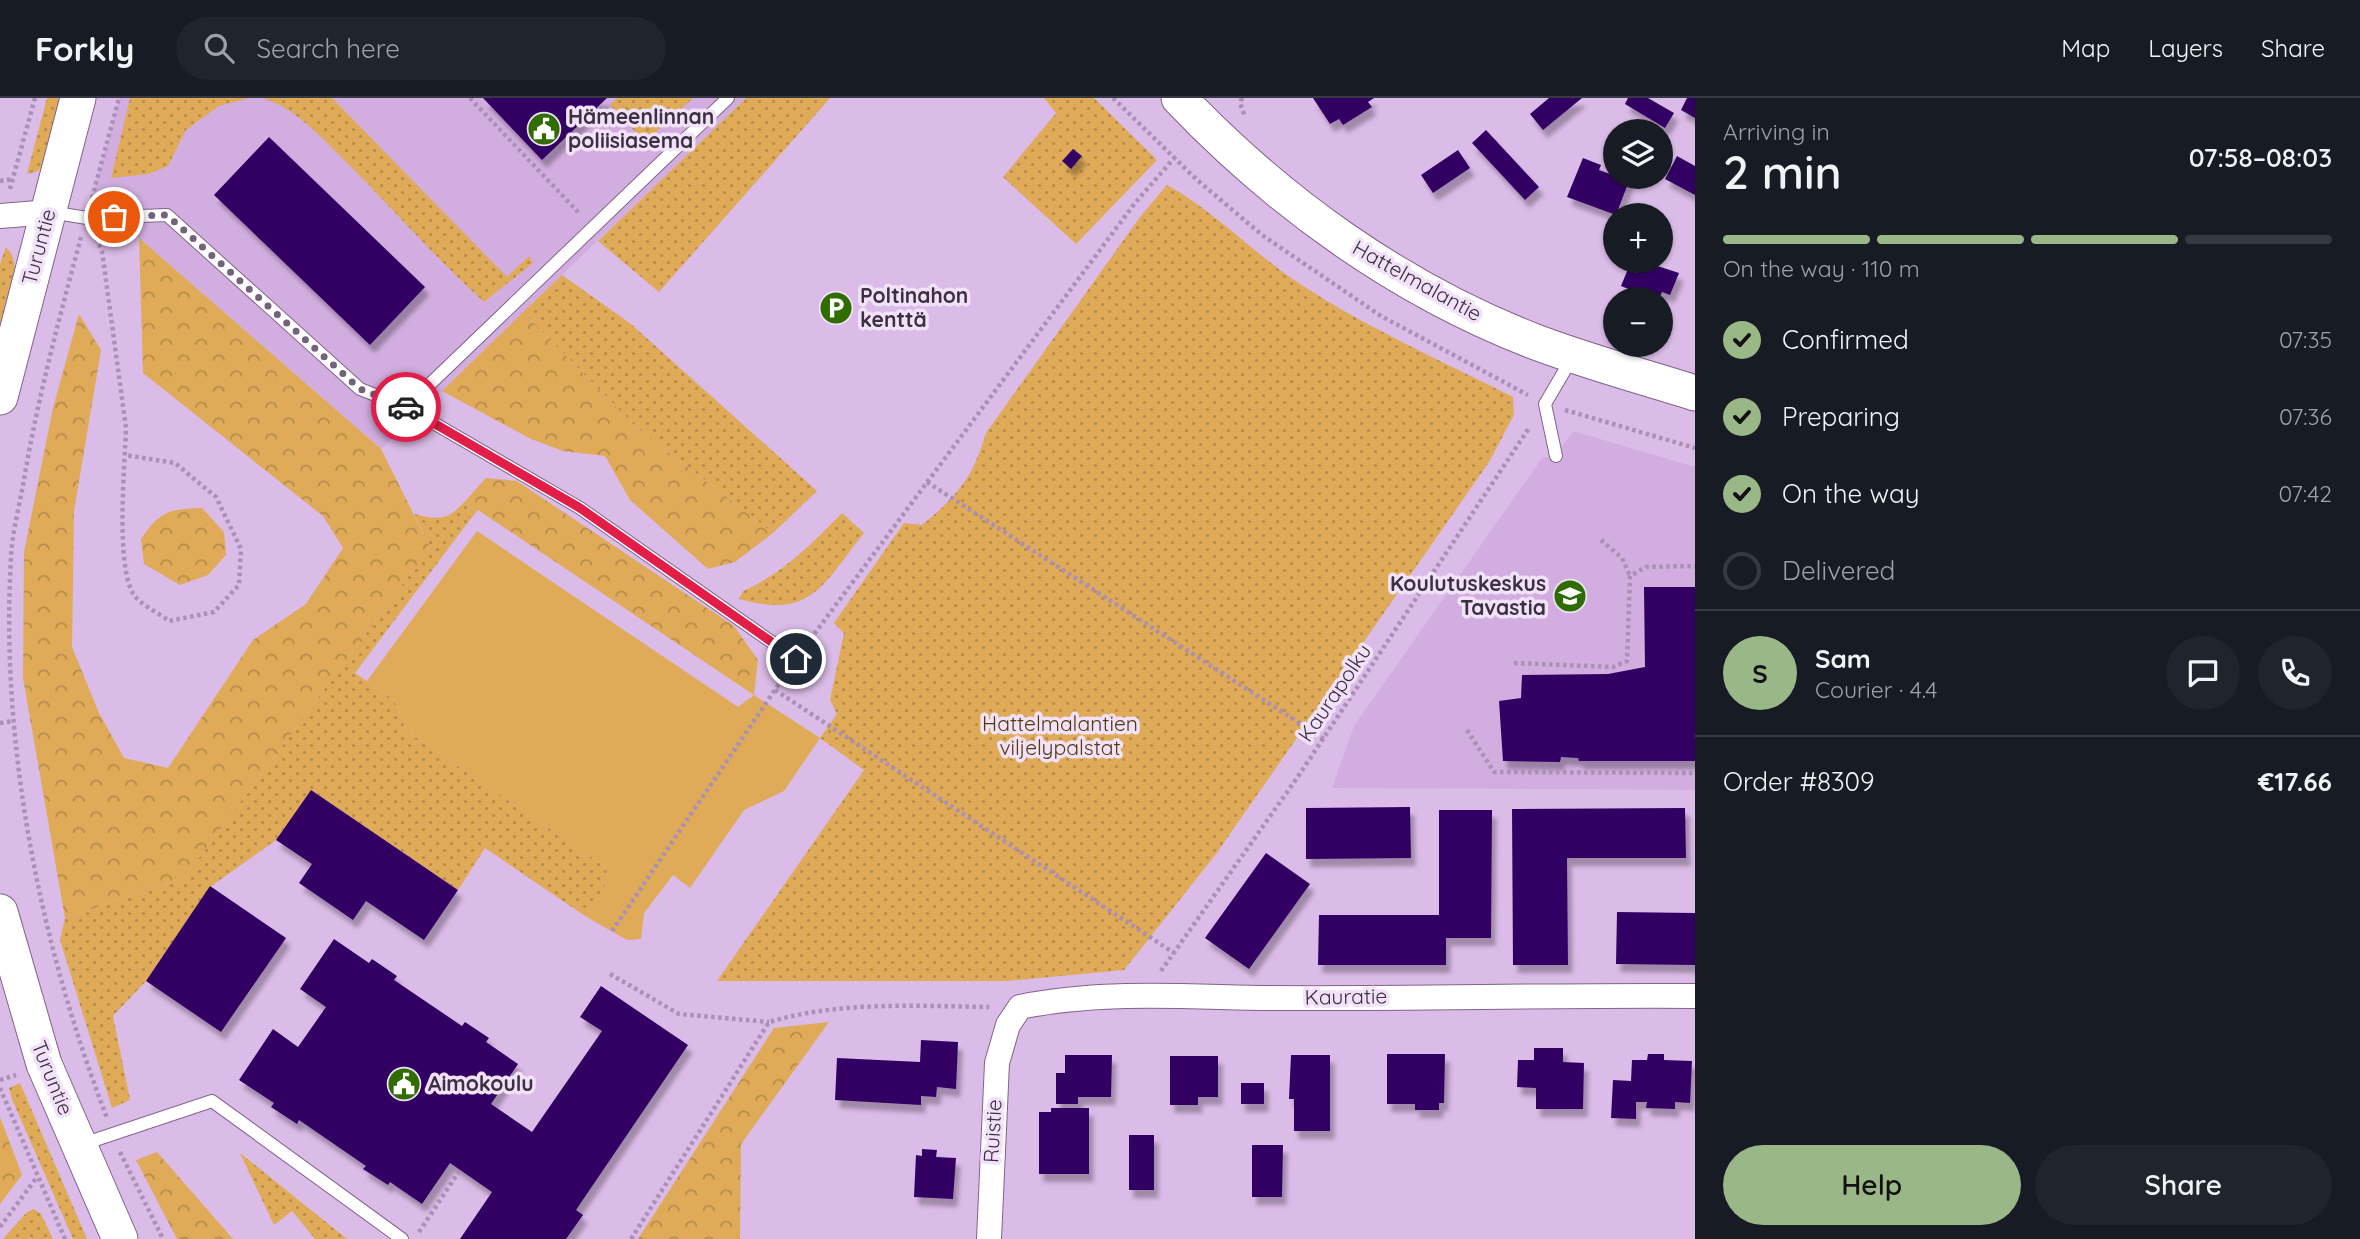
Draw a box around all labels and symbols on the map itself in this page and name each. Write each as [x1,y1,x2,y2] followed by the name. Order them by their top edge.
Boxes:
[568,103,714,153] place label: Hämeenlinnan poliisiasema
[525,110,563,148] public building icon: Hämeenlinnan poliisiasema
[84,187,144,247] pin
[15,206,61,288] street label: Turuntie
[1348,234,1487,326] street label: Hattelmalantie
[860,282,968,332] place label: Poltinahon kenttä
[817,289,855,327] parking icon: Poltinahon kenttä
[371,372,441,442] courier
[1390,570,1546,620] place label: Koulutuskeskus Tavastia
[1551,577,1589,615] school or university icon: Koulutuskeskus Tavastia
[766,629,826,689] pin
[1292,639,1376,746] street label: Kaurapolku
[982,710,1138,760] park label: Hattelmalantien viljelypalstat
[1304,982,1388,1010] street label: Kauratie
[26,1037,80,1119] street label: Turuntie
[385,1065,423,1103] public building icon: Aimokoulu
[428,1070,534,1096] place label: Aimokoulu
[977,1098,1007,1163] street label: Ruistie

